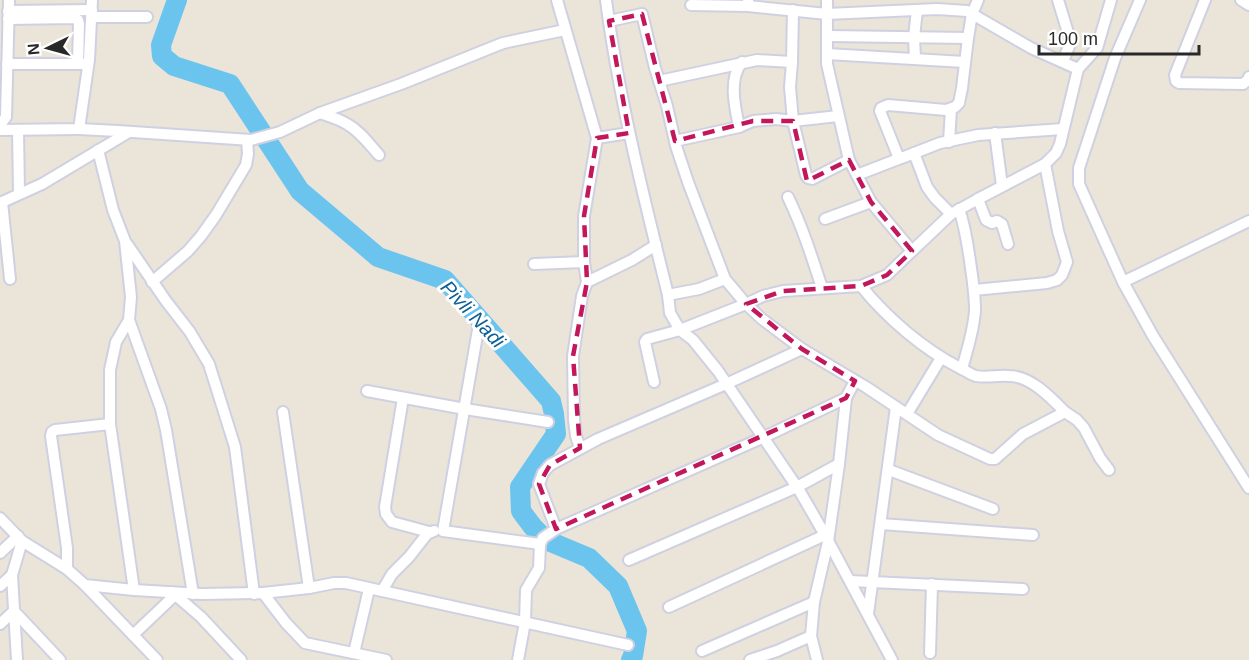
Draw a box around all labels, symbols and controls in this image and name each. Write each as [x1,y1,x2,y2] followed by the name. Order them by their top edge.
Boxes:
[18,18,78,78] north arrow
[1039,18,1200,56] scale bar
[1048,29,1098,49] text: 100 m
[25,43,43,56] text: N
[437,276,510,352] water label: Pivli Nadi

